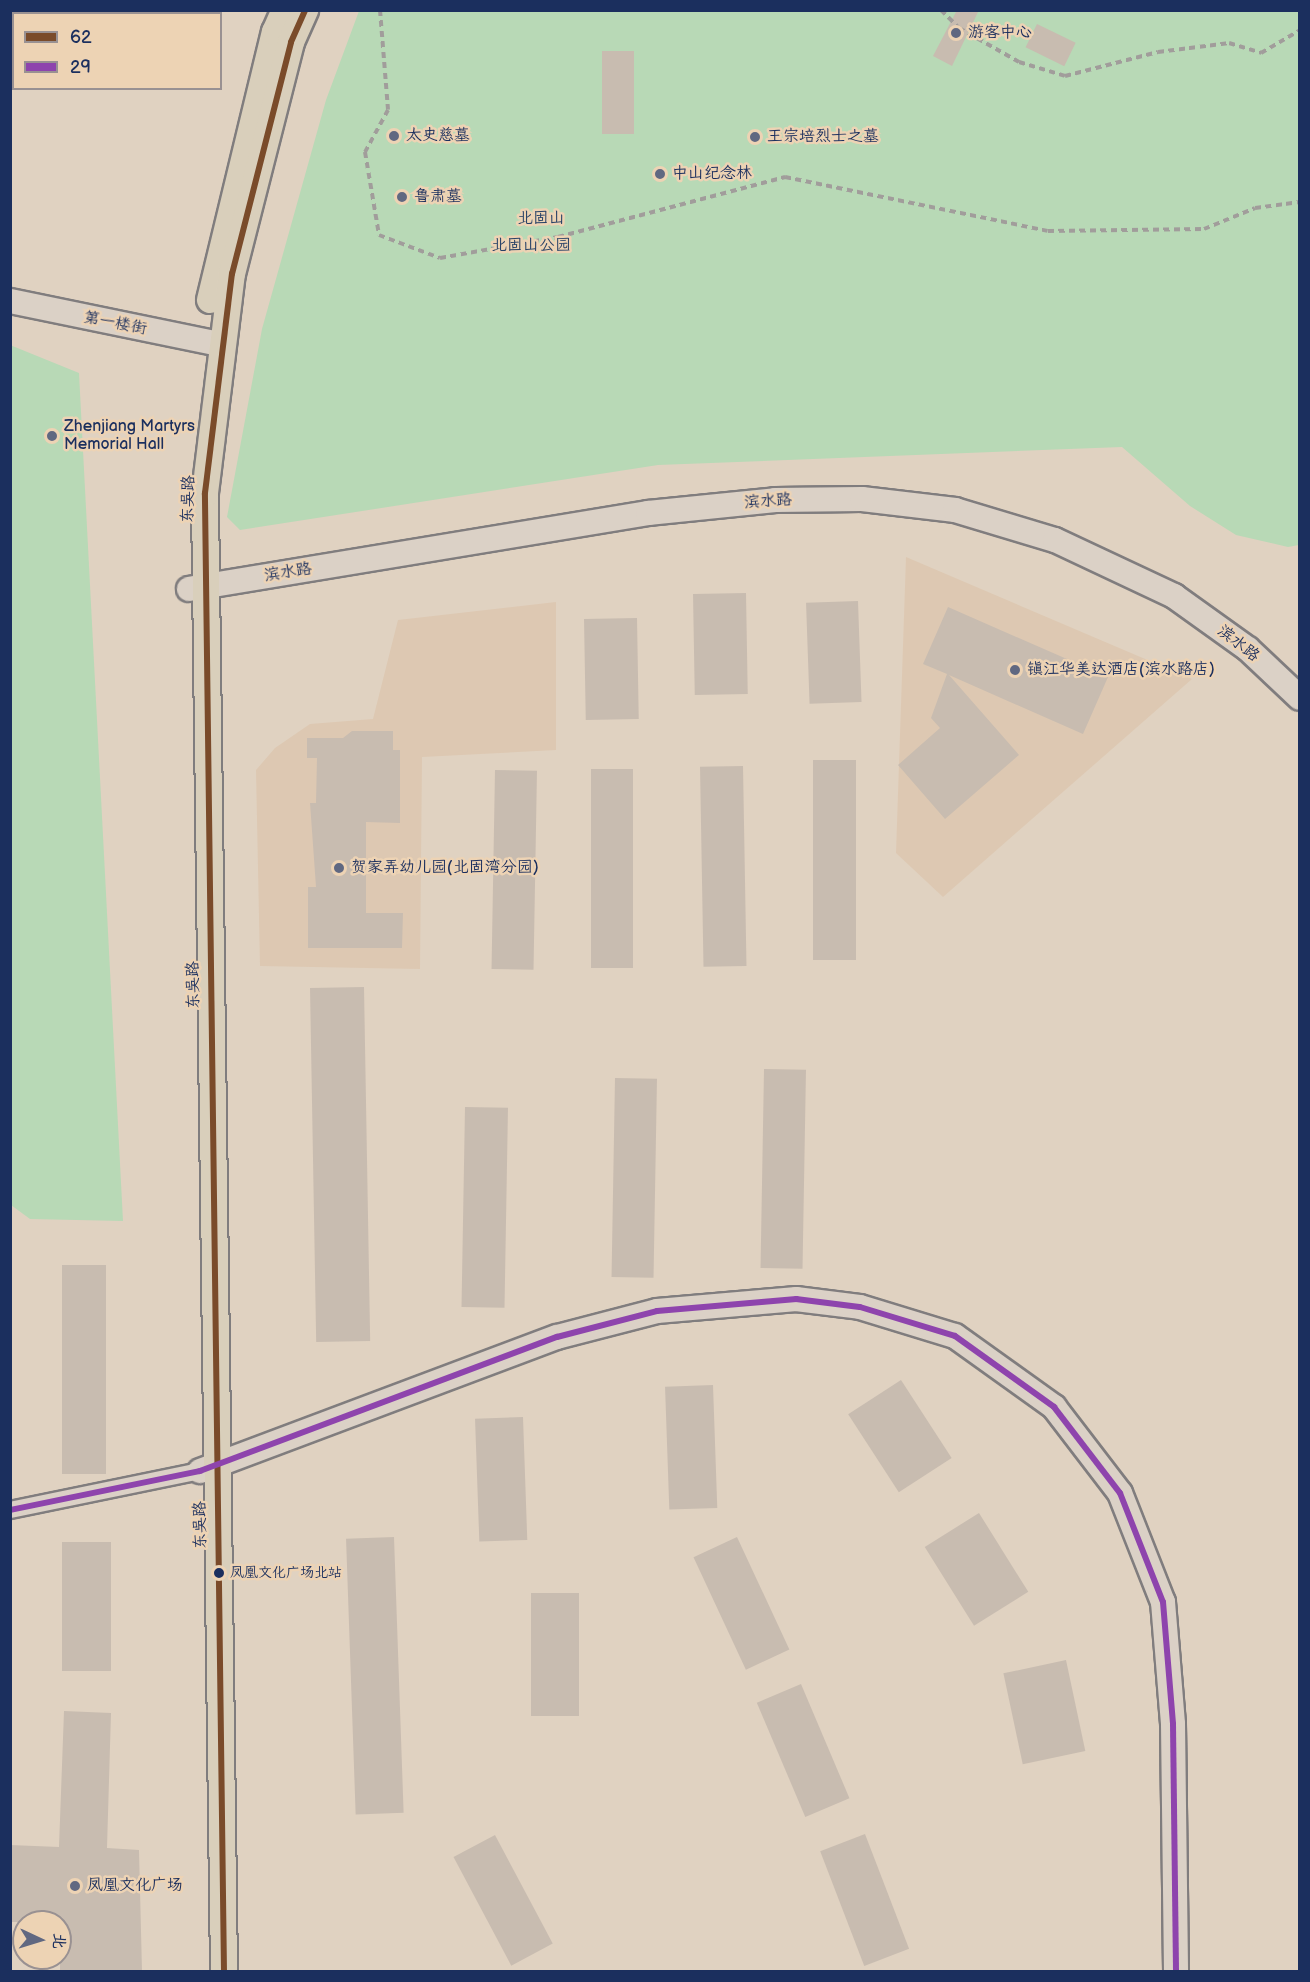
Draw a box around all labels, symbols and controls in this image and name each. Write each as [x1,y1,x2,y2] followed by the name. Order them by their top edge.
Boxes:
[12,12,222,90] legend
[968,23,1032,43] place label: 游客中心
[949,26,963,40] marker: 游客中心
[70,27,92,48] text: 62
[70,57,91,78] text: 29
[406,126,470,146] place label: 太史慈墓
[767,127,879,147] place label: 王宗培烈士之墓
[387,129,401,143] marker: 太史慈墓
[748,130,762,144] marker: 王宗培烈士之墓
[672,164,752,184] place label: 中山纪念林
[653,167,667,181] marker: 中山纪念林
[414,187,462,207] place label: 鲁肃墓
[395,190,409,204] marker: 鲁肃墓
[517,209,565,229] park label: 北固山
[491,236,571,256] park label: 北固山公园
[82,308,148,340] street label: 第一楼街
[64,417,195,455] place label: Zhenjiang Martyrs Memorial Hall
[45,429,59,443] marker: Zhenjiang Martyrs Memorial Hall
[179,475,199,523] street label: 东吴路
[743,491,793,513] street label: 滨水路
[263,560,313,586] street label: 滨水路
[1213,622,1263,666] street label: 滨水路
[1027,660,1215,680] place label: 镇江华美达酒店(滨水路店)
[1008,663,1022,677] marker: 镇江华美达酒店(滨水路店)
[351,858,539,878] place label: 贺家弄幼儿园(北固湾分园)
[332,861,346,875] marker: 贺家弄幼儿园(北固湾分园)
[184,961,204,1009] street label: 东吴路
[191,1501,211,1549] street label: 东吴路
[230,1565,342,1581] place label: 凤凰文化广场北站
[213,1567,225,1579] marker: 凤凰文化广场北站
[87,1876,183,1896] place label: 凤凰文化广场
[68,1879,82,1893] marker: 凤凰文化广场
[12,1910,72,1970] north arrow
[48,1932,68,1950] text: 北

